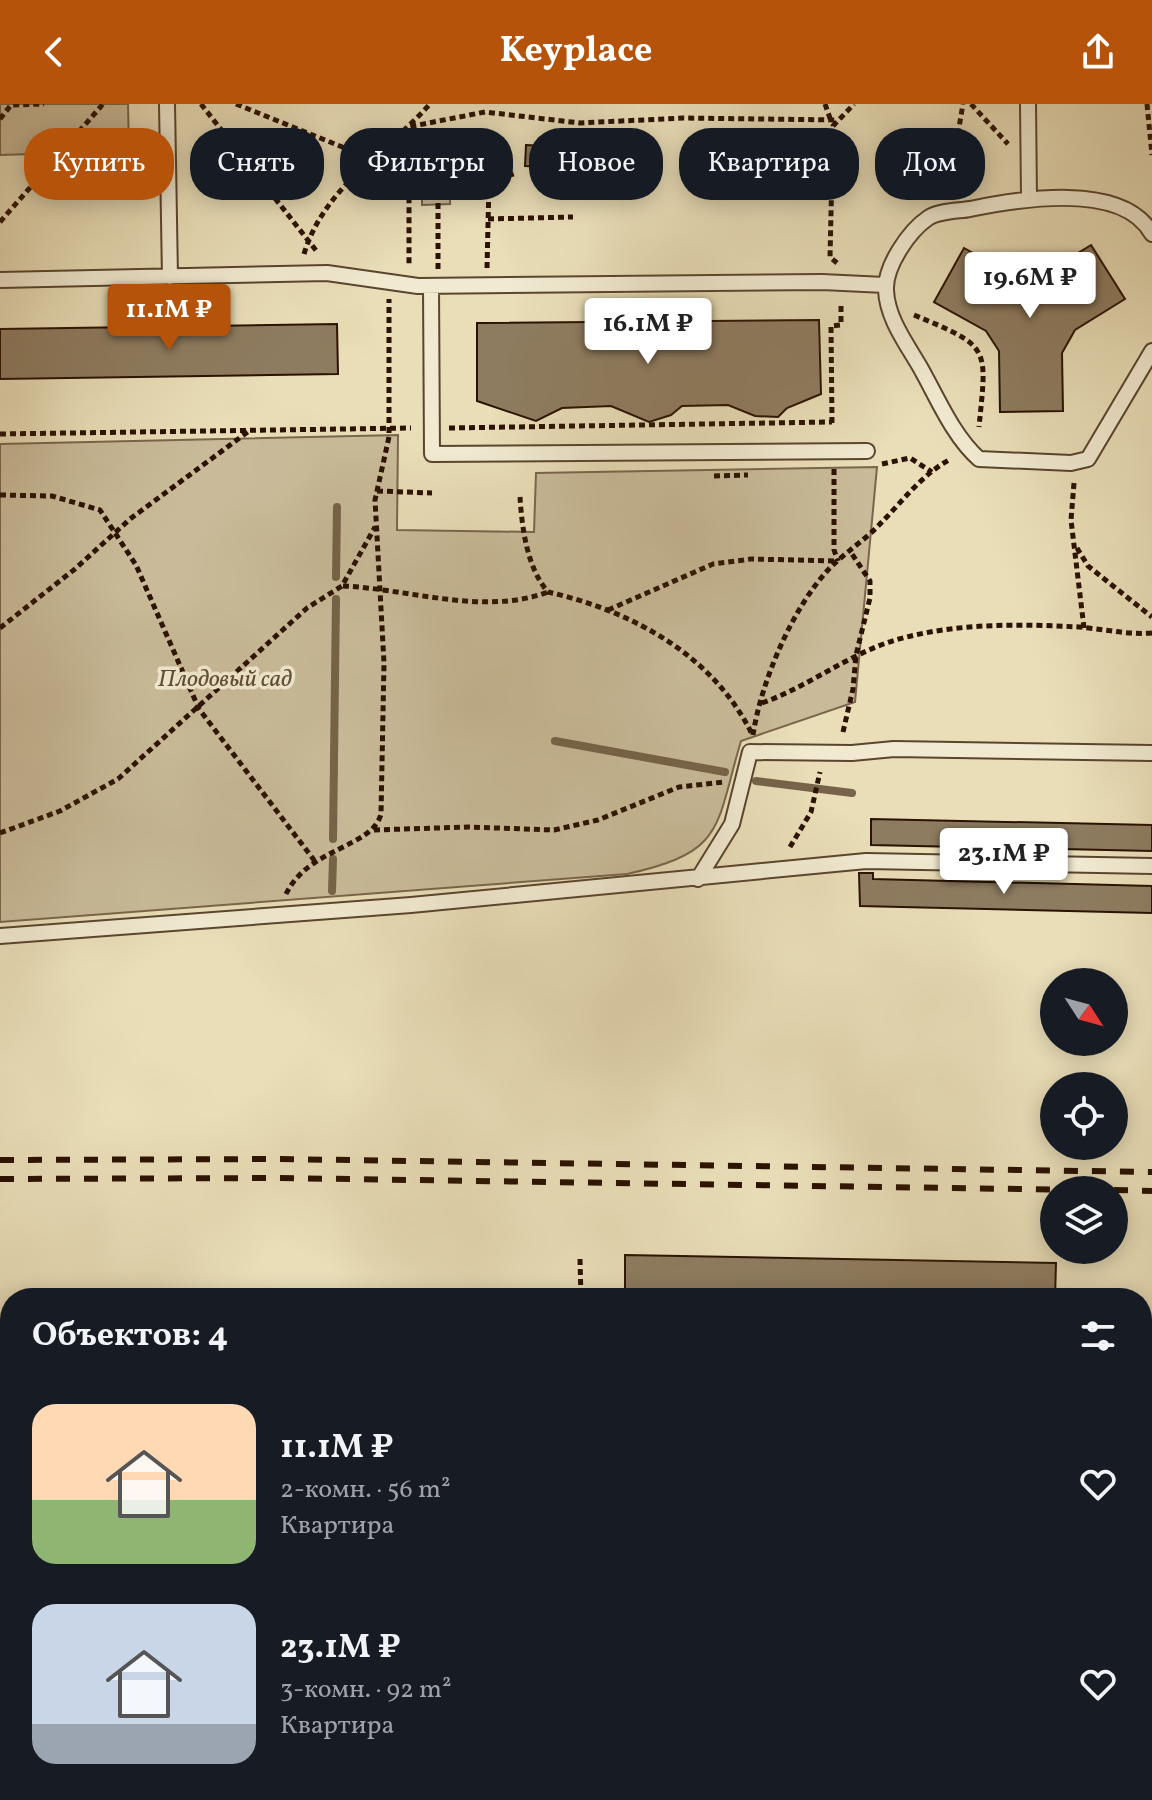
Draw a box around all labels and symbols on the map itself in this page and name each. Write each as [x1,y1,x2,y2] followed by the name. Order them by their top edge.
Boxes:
[956,252,1104,320] pin: 19.6M ₽
[95,284,243,352] pin: 11.1M ₽
[574,298,722,366] pin: 16.1M ₽
[158,663,292,697] park label: Плодовый сад
[930,828,1078,896] pin: 23.1M ₽
[1040,968,1128,1056] north arrow

